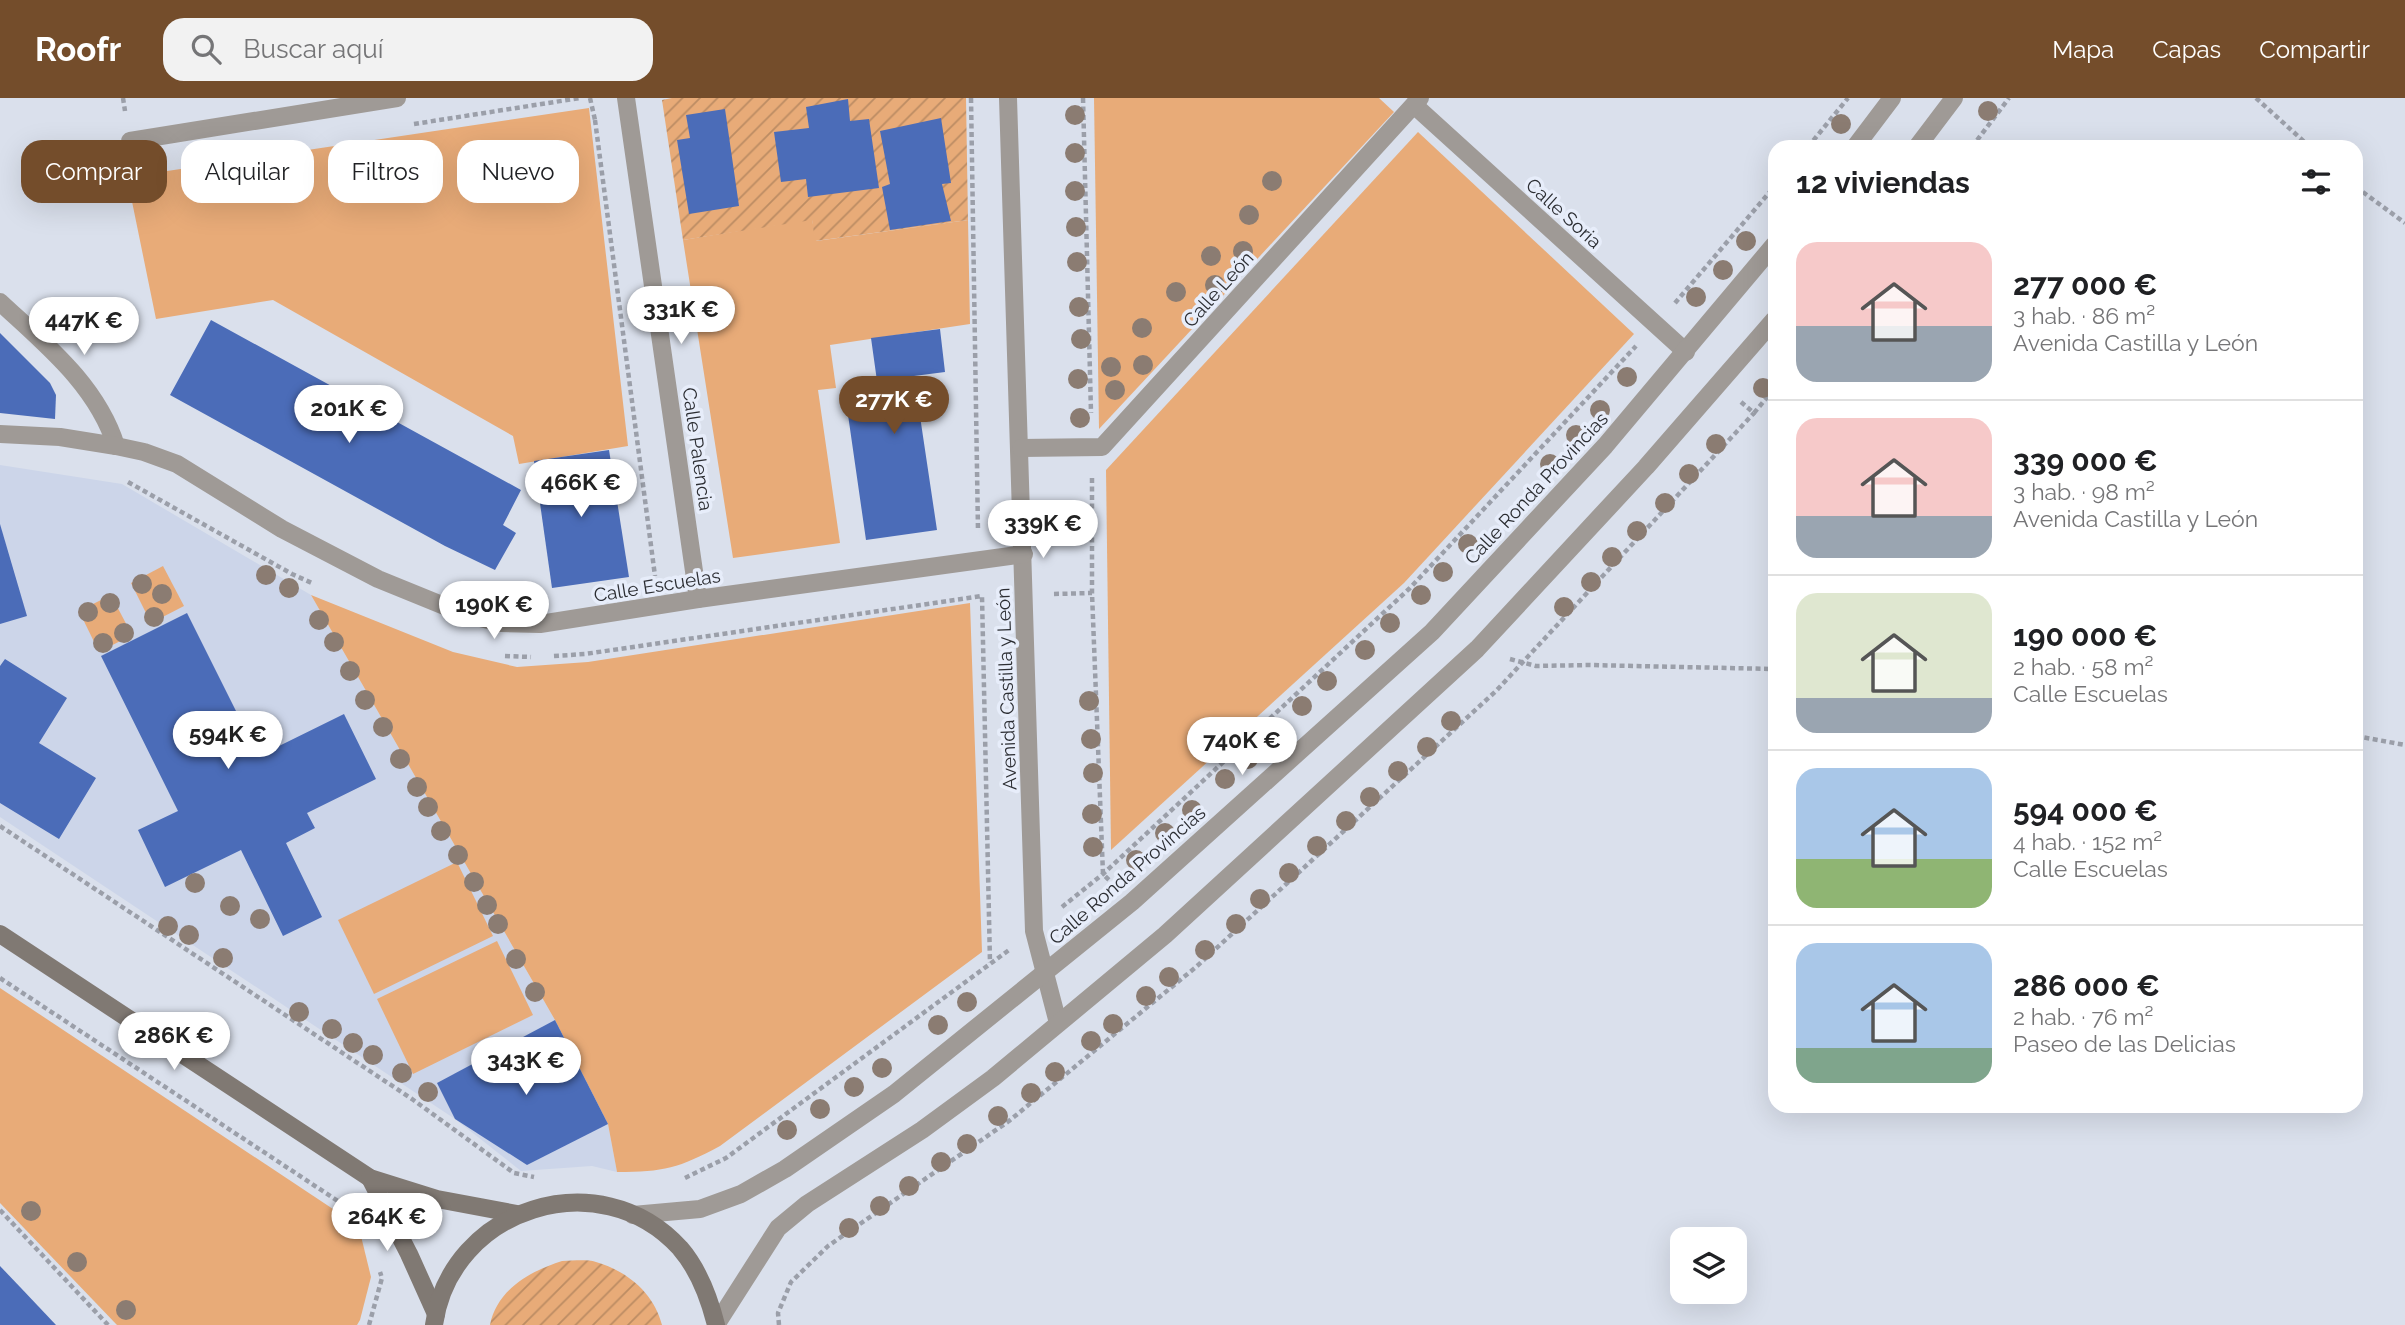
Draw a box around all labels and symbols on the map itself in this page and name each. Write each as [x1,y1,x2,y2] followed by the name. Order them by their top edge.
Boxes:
[1522,173,1606,253] street label: Calle Soria
[1178,247,1258,331] street label: Calle León
[624,286,738,346] pin: 331K €
[27,298,141,357] pin: 447K €
[837,376,951,436] pin: 277K €
[292,386,406,445] pin: 201K €
[678,386,718,512] street label: Calle Palencia
[1460,407,1612,569] street label: Calle Ronda Provincias
[524,460,638,519] pin: 466K €
[986,500,1100,560] pin: 339K €
[592,564,722,606] street label: Calle Escuelas
[437,582,551,641] pin: 190K €
[991,587,1021,791] street label: Avenida Castilla y León
[171,712,285,771] pin: 594K €
[1185,718,1299,777] pin: 740K €
[1044,801,1210,949] street label: Calle Ronda Provincias
[117,1012,231,1072] pin: 286K €
[469,1038,583,1097] pin: 343K €
[330,1194,444,1253] pin: 264K €

